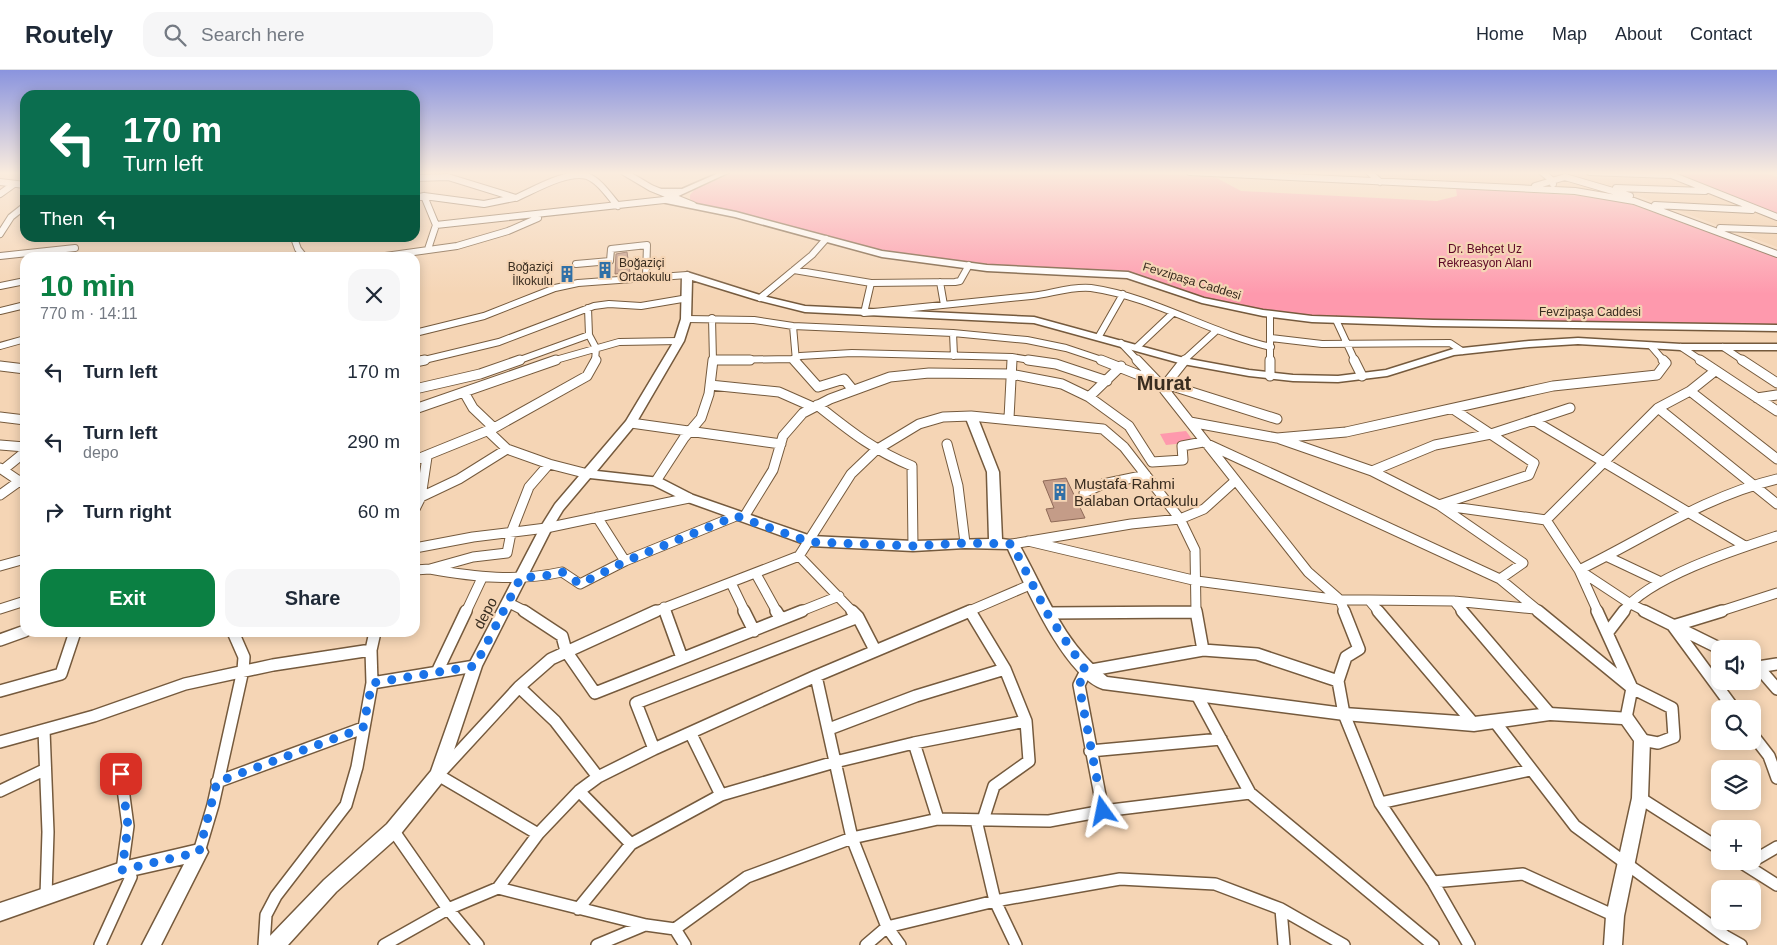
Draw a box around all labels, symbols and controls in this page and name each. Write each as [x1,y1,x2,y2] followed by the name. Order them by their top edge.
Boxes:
[143,12,493,57] search box
[25,21,113,48] text: Routely
[161,21,189,49] icon: search
[201,24,305,45] text: Search here
[1476,24,1524,44] text: Home
[1552,24,1587,44] text: Map
[1615,24,1662,44] text: About
[1690,24,1752,44] text: Contact
[40,110,105,175] icon: left
[123,110,222,149] text: 170 m
[123,151,203,176] text: Turn left
[93,205,121,233] icon: left
[40,208,83,229] text: Then
[1438,242,1532,270] park label: Dr. Behçet Uz Rekreasyon Alanı
[619,256,671,284] place label: Boğaziçi Ortaokulu
[1141,259,1243,303] street label: Fevzipaşa Caddesi
[508,260,553,288] place label: Boğaziçi İlkokulu
[595,260,615,280] building icon: Boğaziçi Ortaokulu
[557,264,577,284] building icon: Boğaziçi İlkokulu
[40,269,135,302] text: 10 min
[348,269,400,321] button: close
[40,305,138,322] text: 770 m · 14:11
[1539,305,1641,319] street label: Fevzipaşa Caddesi
[40,358,68,386] icon: left
[83,361,158,382] text: Turn left
[347,361,400,382] text: 170 m
[1137,372,1192,394] district label: Murat
[83,422,158,443] text: Turn left
[40,428,68,456] icon: left
[347,431,400,452] text: 290 m
[83,444,119,461] text: depo
[1074,475,1198,509] place label: Mustafa Rahmi Balaban Ortaokulu
[1050,482,1070,502] building icon: Mustafa Rahmi Balaban Ortaokulu
[40,498,68,526] icon: right
[83,501,171,522] text: Turn right
[358,501,400,522] text: 60 m
[40,569,215,627] button: Exit
[225,569,400,627] button: Share
[470,594,500,632] street label: depo
[1711,640,1761,930] map controls
[1711,640,1761,690] button: sound
[1711,700,1761,750] button: search
[100,753,142,795] pin
[107,760,135,788] icon: arrive
[1711,760,1761,810] button: layers
[1076,784,1128,836] position arrow
[1711,820,1761,870] button: +
[1711,880,1761,930] button: −

